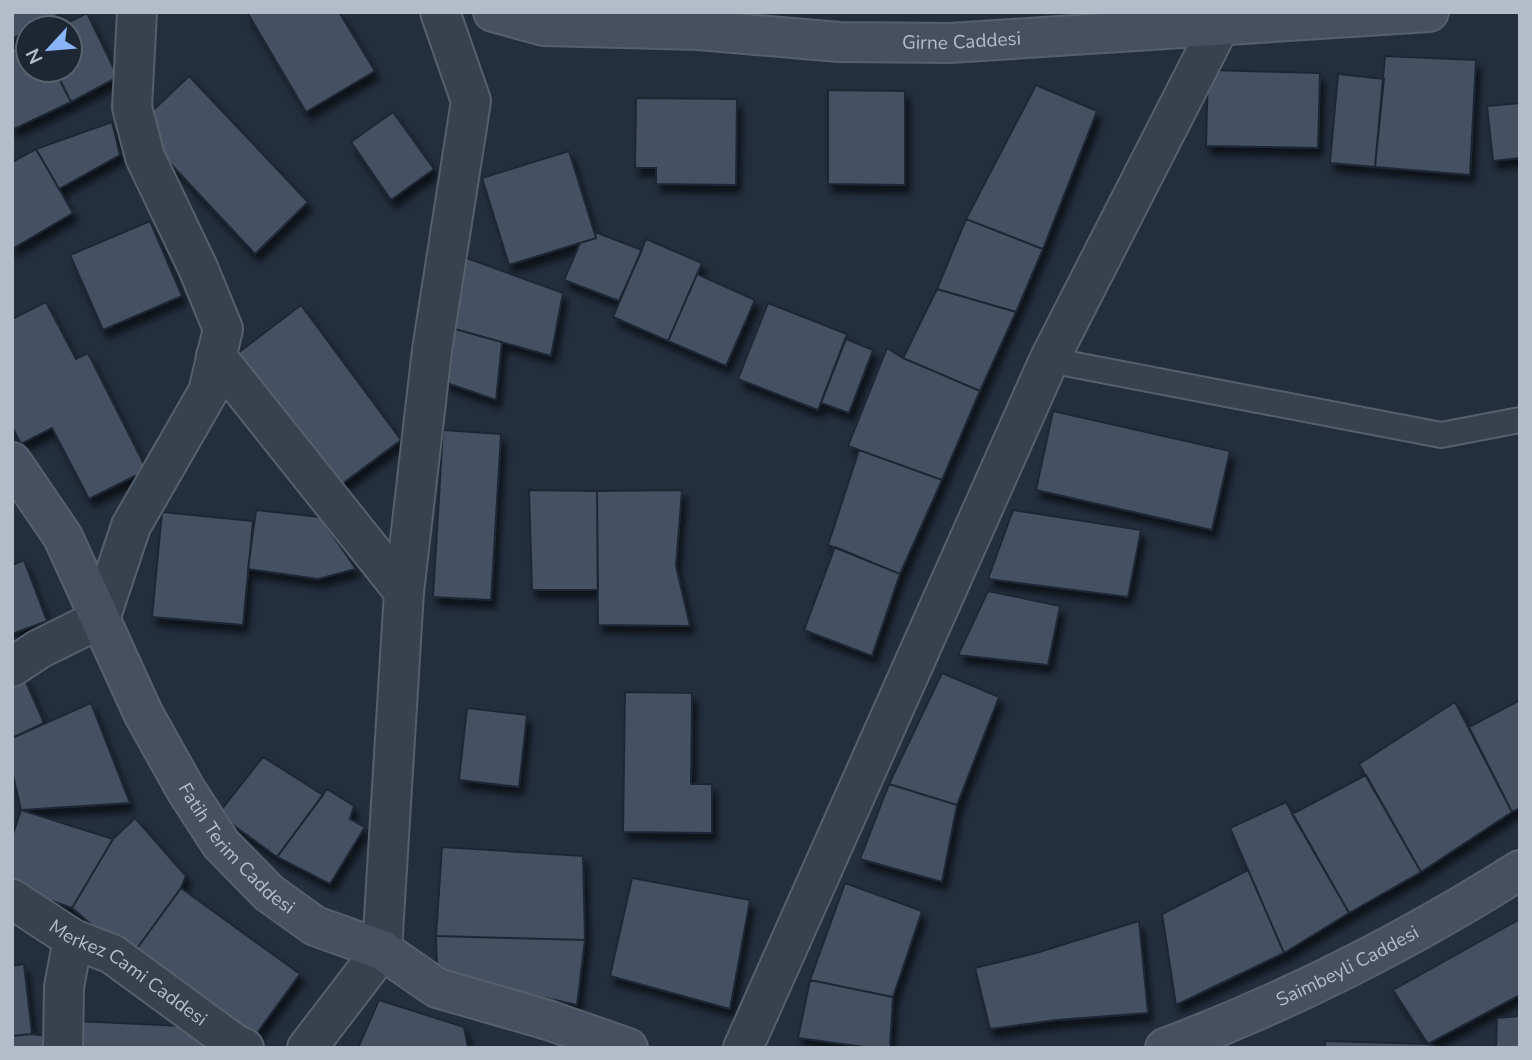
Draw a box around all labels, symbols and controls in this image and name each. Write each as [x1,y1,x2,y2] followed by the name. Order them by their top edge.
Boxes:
[14,14,84,84] north arrow
[902,25,1022,56] street label: Girne Caddesi
[20,44,49,68] text: N
[172,778,300,920] street label: Fatih Terim Caddesi
[44,914,212,1032] street label: Merkez Cami Caddesi
[1272,920,1424,1013] street label: Saimbeyli Caddesi

